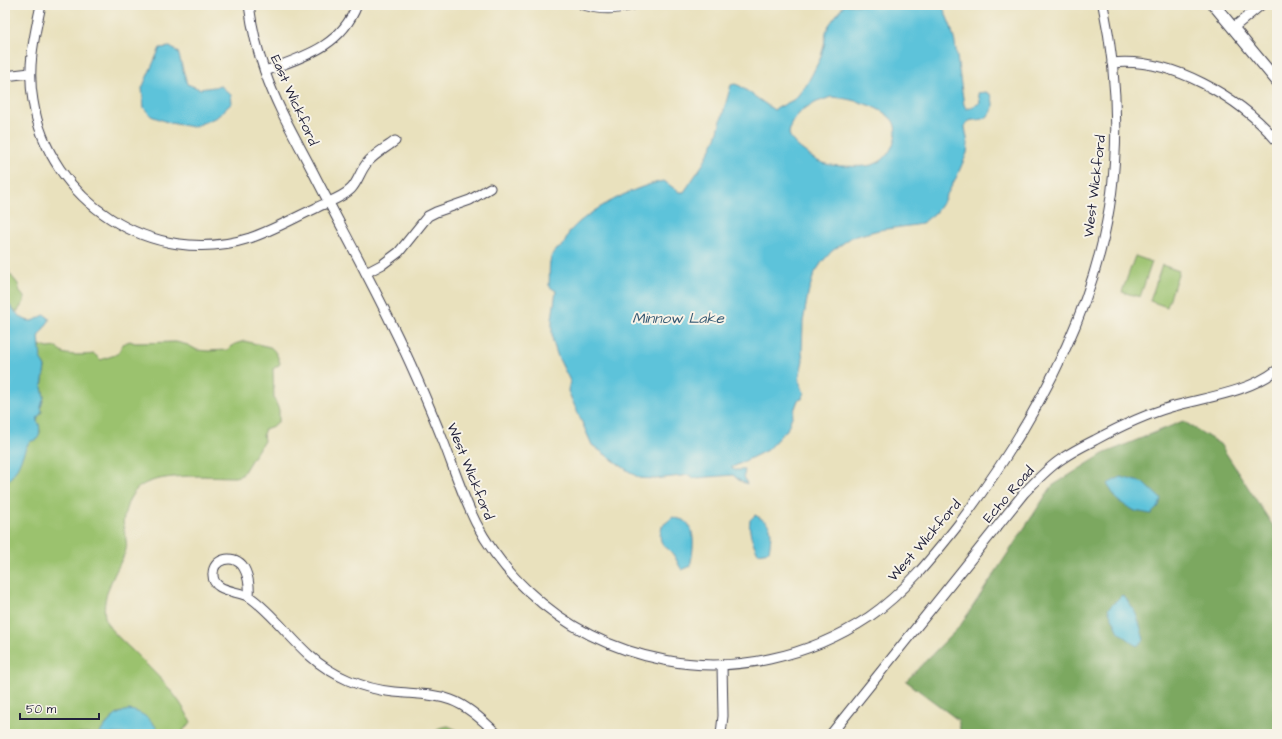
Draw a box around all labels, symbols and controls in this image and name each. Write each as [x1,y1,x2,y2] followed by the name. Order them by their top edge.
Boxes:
[265,52,323,149] street label: East Wickford
[1079,134,1111,238] street label: West Wickford
[632,308,725,329] water label: Minnow Lake
[442,420,499,523] street label: West Wickford
[978,462,1039,528] street label: Echo Road
[883,495,966,586] street label: West Wickford
[20,695,99,721] scale bar
[26,701,57,718] text: 50 m

